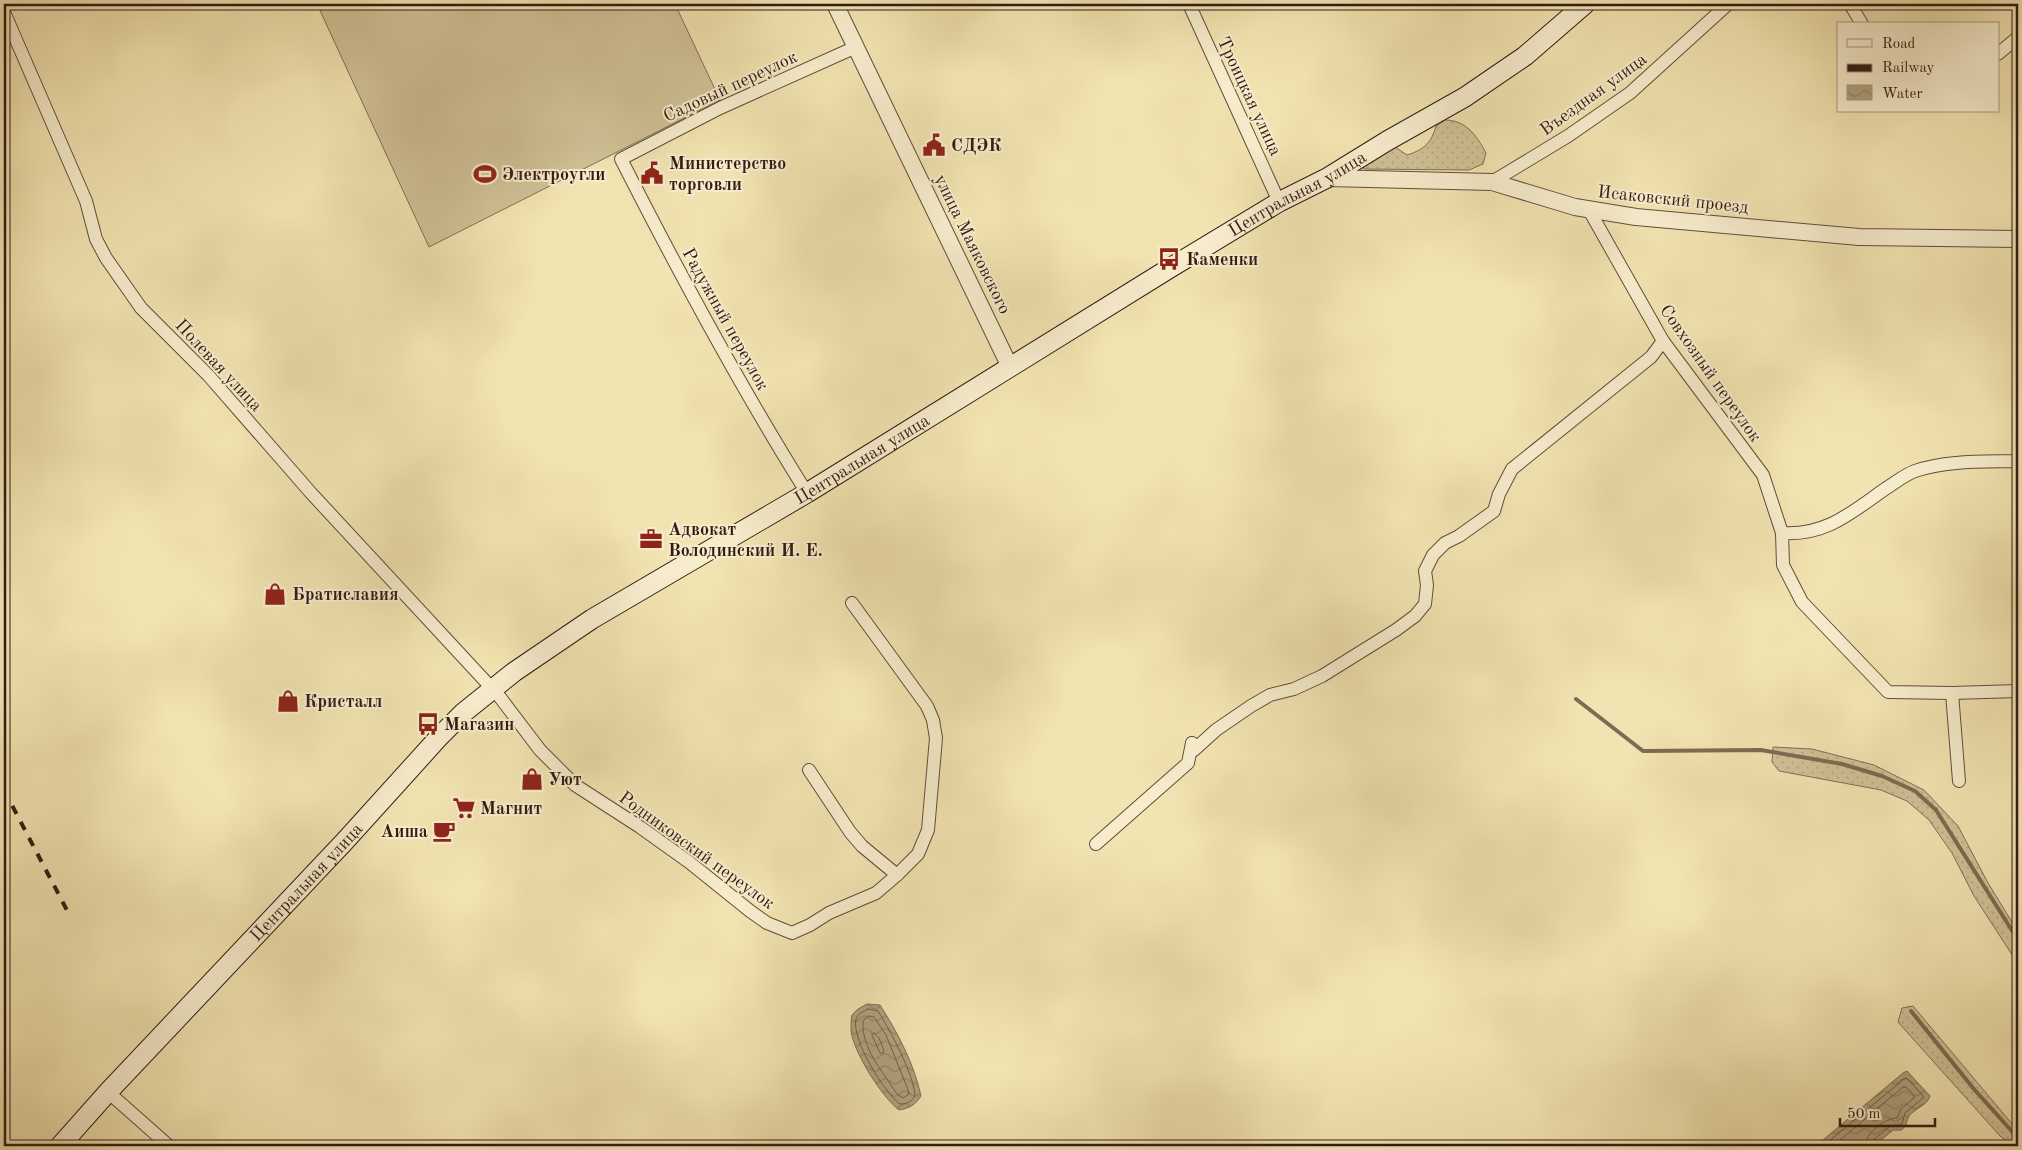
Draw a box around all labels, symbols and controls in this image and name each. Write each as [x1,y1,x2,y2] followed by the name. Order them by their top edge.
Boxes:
[1837,22,2000,112] legend
[1214,34,1285,159] street label: Троицкая улица
[1882,37,1916,52] text: Road
[661,48,800,126] street label: Садовый переулок
[1537,50,1650,139] street label: Въездная улица
[1882,61,1935,76] text: Railway
[1882,87,1923,102] text: Water
[921,132,947,158] public building icon: СДЭК
[951,137,1001,155] place label: СДЭК
[1226,148,1370,240] street label: Центральная улица
[669,155,786,194] place label: Министерство торговли
[639,160,665,186] public building icon: Министерство торговли
[472,161,498,187] sports icon: Электроугли
[502,166,606,184] place label: Электроугли
[931,172,1014,317] street label: улица Маяковского
[1597,183,1749,217] street label: Исаковский проезд
[679,245,772,394] street label: Радужный переулок
[1156,246,1182,272] bus stop icon: Каменки
[1186,251,1258,269] place label: Каменки
[1656,302,1764,446] street label: Совхозный переулок
[171,316,265,415] street label: Полевая улица
[792,411,933,508] street label: Центральная улица
[668,521,823,560] place label: Адвокат Володинский И. Е.
[638,526,664,552] office icon: Адвокат Володинский И. Е.
[262,581,288,607] shop icon: Братиславия
[292,586,399,604] place label: Братиславия
[275,688,301,714] shop icon: Кристалл
[304,693,382,711] place label: Кристалл
[415,711,441,737] bus stop icon: Магазин
[444,716,515,734] place label: Магазин
[519,766,545,792] shop icon: Уют
[548,771,582,789] place label: Уют
[615,788,777,913] street label: Родниковский переулок
[451,795,477,821] supermarket icon: Магнит
[480,800,543,818] place label: Магнит
[431,818,457,844] cafe icon: Аиша
[247,820,367,945] street label: Центральная улица
[381,823,428,841] place label: Аиша
[1840,1095,1934,1127] scale bar
[1847,1107,1881,1122] text: 50 m

